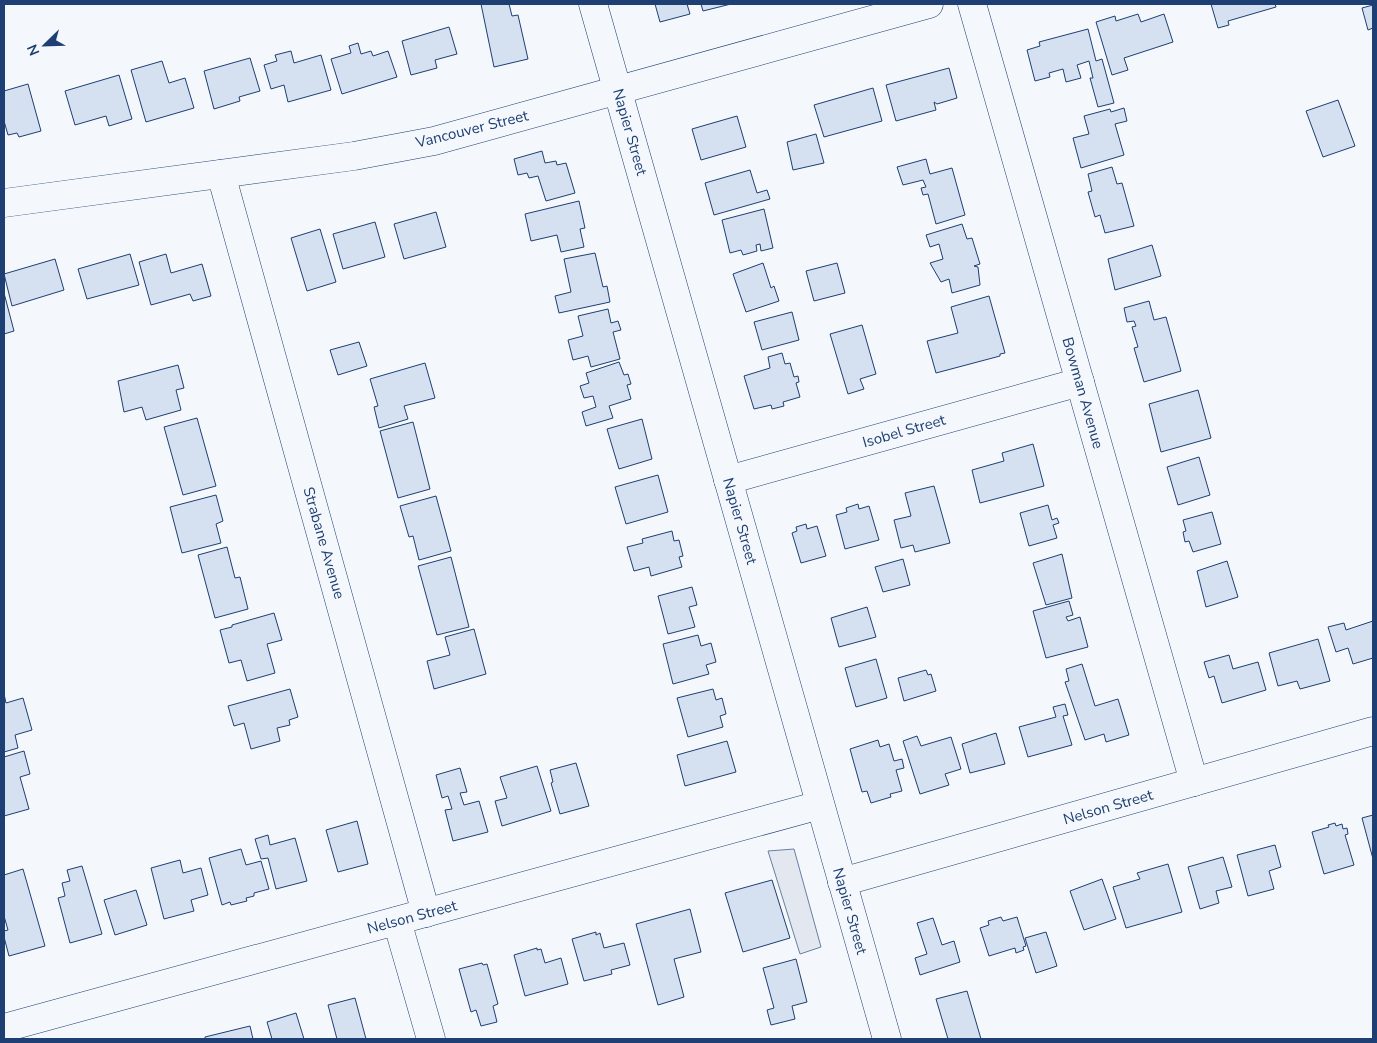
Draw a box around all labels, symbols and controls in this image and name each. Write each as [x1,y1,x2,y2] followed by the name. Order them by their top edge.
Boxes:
[20,20,70,70] north arrow
[23,41,44,58] text: N
[608,86,652,178] street label: Napier Street
[413,105,531,153] street label: Vancouver Street
[1058,335,1108,451] street label: Bowman Avenue
[860,409,948,452] street label: Isobel Street
[718,475,762,567] street label: Napier Street
[298,485,350,601] street label: Strabane Avenue
[1061,784,1156,829] street label: Nelson Street
[828,865,872,957] street label: Napier Street
[365,895,460,939] street label: Nelson Street

